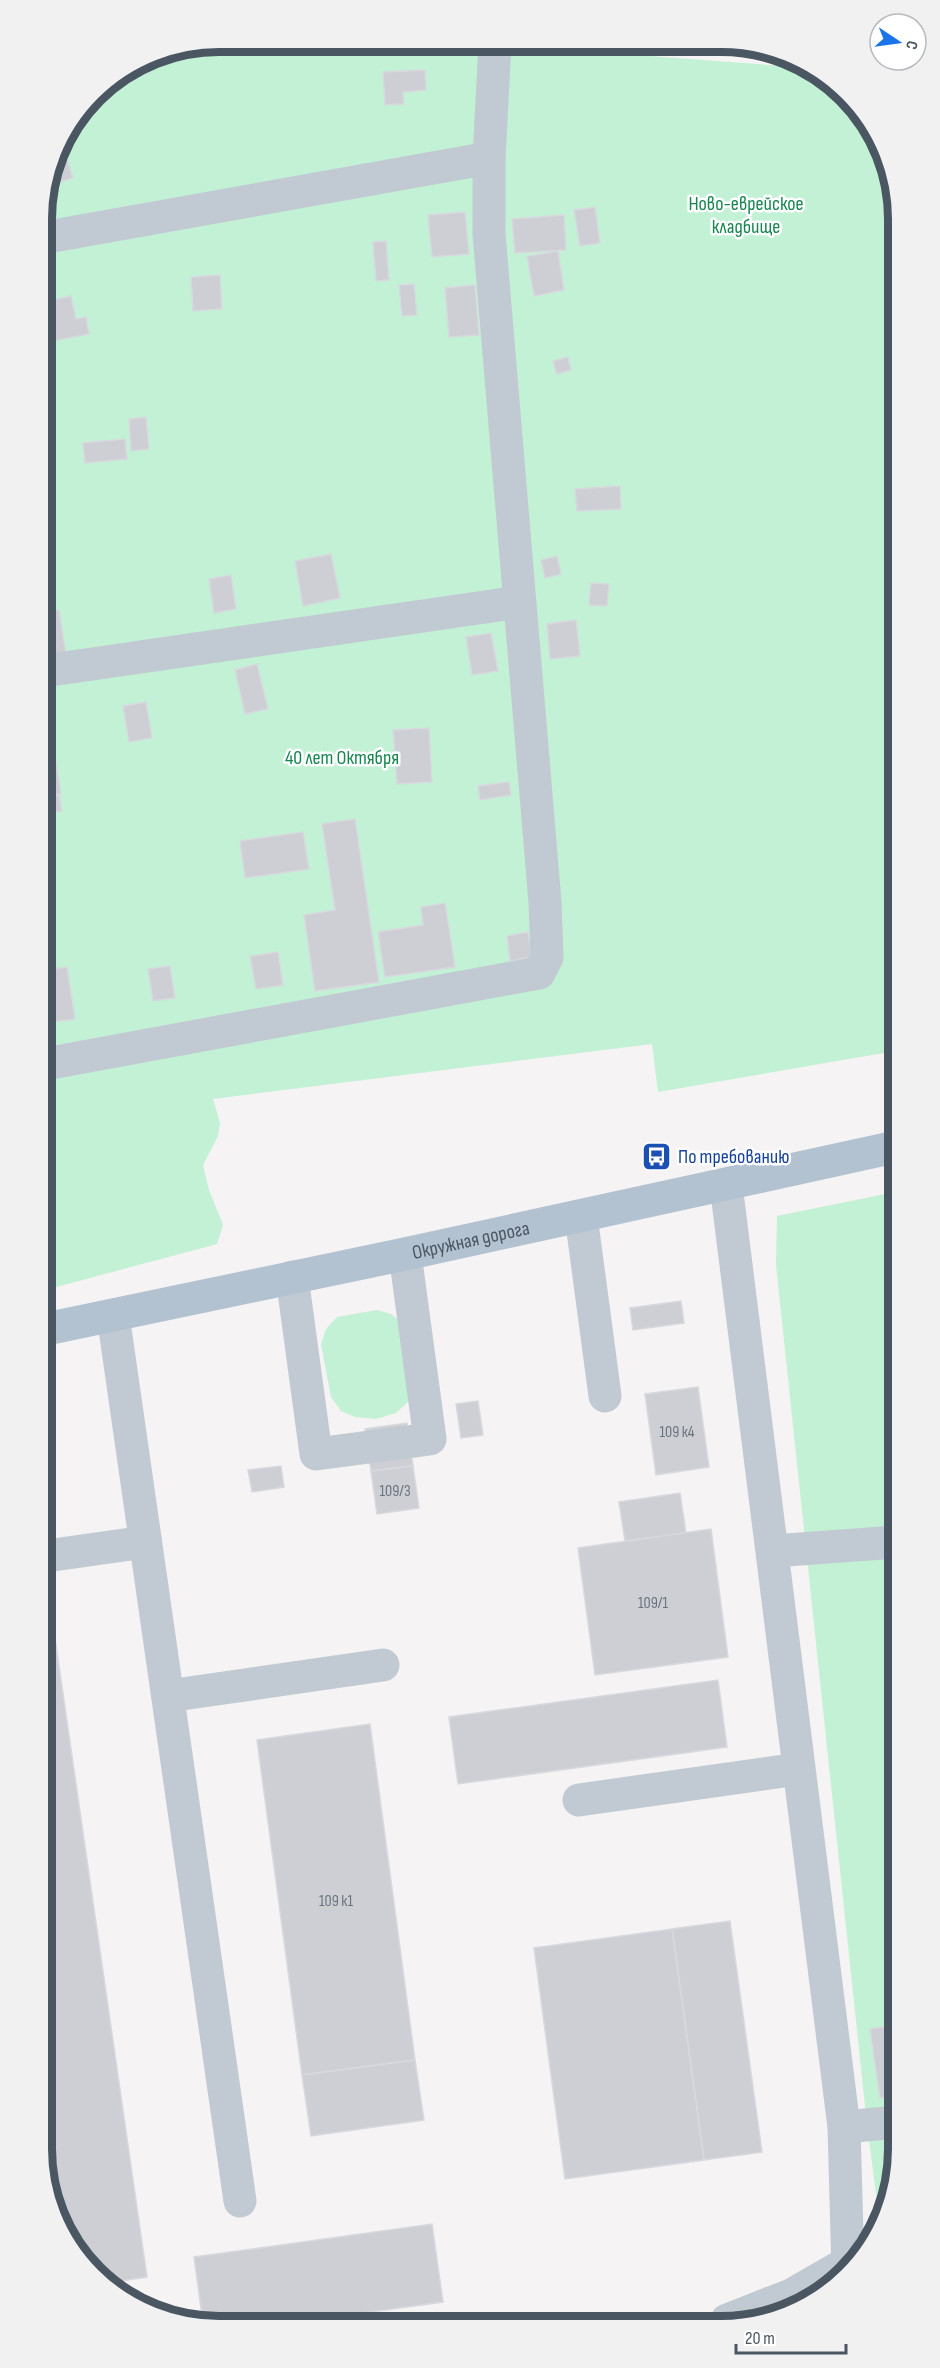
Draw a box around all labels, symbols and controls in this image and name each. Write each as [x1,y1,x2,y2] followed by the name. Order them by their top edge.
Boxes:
[868,12,928,72] north arrow
[901,39,921,51] text: С
[688,192,804,239] park label: Ново-еврейское кладбище
[285,746,399,770] park label: 40 лет Октября
[641,1140,673,1172] bus stop icon: По требованию
[678,1145,789,1169] place label: По требованию
[410,1216,532,1265] street label: Окружная дорога
[659,1423,695,1442] house number: 109 к4
[379,1482,411,1501] house number: 109/3
[638,1594,668,1613] house number: 109/1
[319,1892,353,1911] house number: 109 к1
[736,2317,846,2355] scale bar
[745,2328,775,2349] text: 20 m

